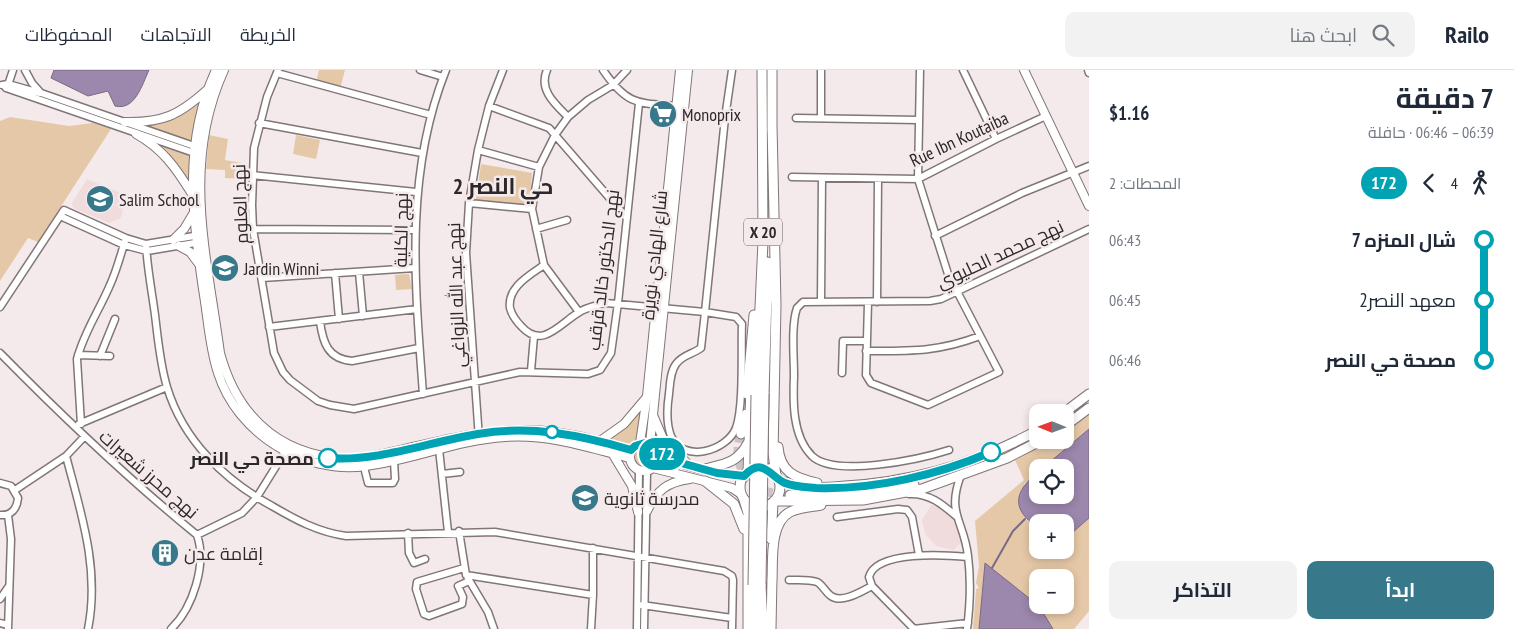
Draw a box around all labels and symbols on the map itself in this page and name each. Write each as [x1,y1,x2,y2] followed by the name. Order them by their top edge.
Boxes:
[648,99,678,129] supermarket icon: Monoprix
[682,103,742,126] place label: Monoprix
[906,106,1012,172] street label: Rue Ibn Koutaiba
[227,163,254,245] street label: نهج العلوم
[453,172,553,204] district label: حي النصر 2
[85,184,115,214] school or university icon: Salim School
[119,188,200,211] place label: Salim School
[582,188,625,352] street label: نهج الدكتور خالد قرقب
[636,189,675,321] street label: شارع الهادي نويرة
[389,192,414,268] street label: نهج الكلية
[933,214,1069,296] street label: نهج محمد الحليوي
[744,218,782,246] road number: X 20
[442,222,473,368] street label: نهج عبد الله الزواغي
[210,253,240,283] school or university icon: Jardin Winni
[243,257,319,280] place label: Jardin Winni
[1029,404,1074,449] north arrow
[94,425,203,524] street label: نهج محرز شعيرات
[545,425,559,439] unlabelled marker
[633,438,691,470] line badge: 172
[981,442,1001,462] unlabelled marker
[189,447,314,474] place label: مصحة حي النصر
[318,448,338,468] marker: مصحة حي النصر
[570,483,600,513] school or university icon: مدرسة ثانوية
[604,487,700,510] place label: مدرسة ثانوية
[150,538,180,568] building icon: إقامة عدن
[184,542,263,565] place label: إقامة عدن

